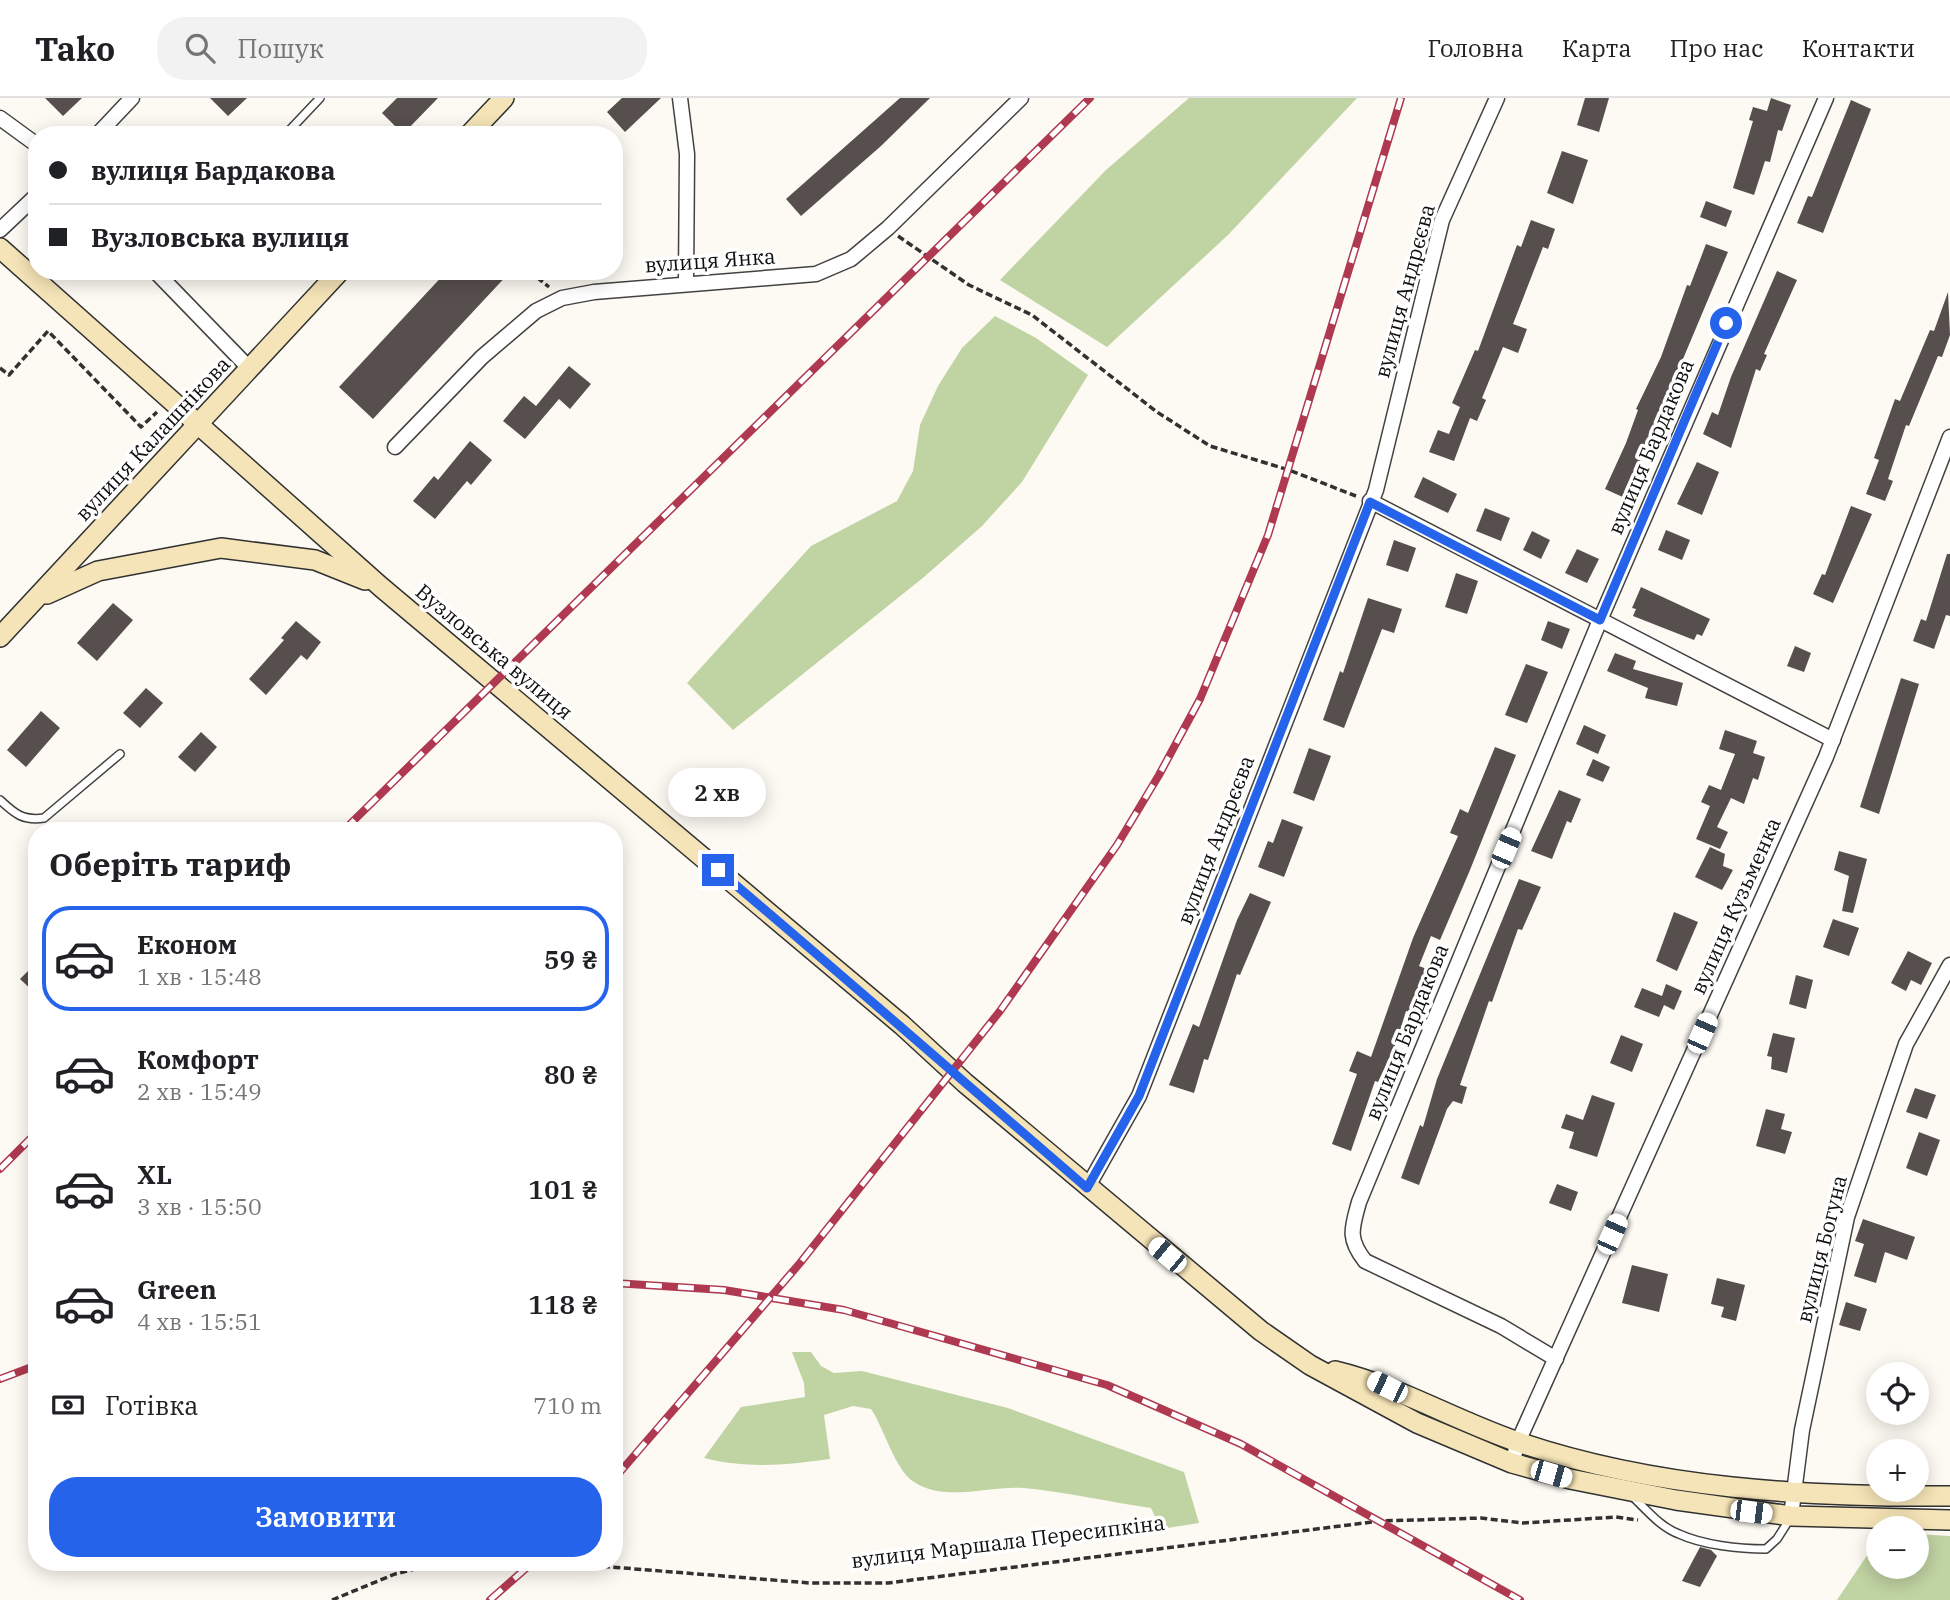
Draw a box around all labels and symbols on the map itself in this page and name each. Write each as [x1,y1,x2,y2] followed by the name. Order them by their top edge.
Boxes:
[1367,201,1441,381] street label: вулиця Андрєєва
[644,241,776,279] street label: вулиця Янка
[1710,307,1742,339] route start
[69,350,236,527] street label: вулиця Калашнікова
[1600,355,1700,539] street label: вулиця Бардакова
[410,577,579,725] street label: Вузловська вулиця
[1170,751,1260,928] street label: вулиця Андрєєва
[669,768,767,818] callout: 2 хв
[1684,813,1787,998] street label: вулиця Кузьменка
[1489,825,1524,871] car
[702,854,734,886] route end
[1358,939,1454,1124] street label: вулиця Бардакова
[1684,1010,1721,1056] car
[1789,1172,1853,1326] street label: вулиця Богуна
[1594,1211,1631,1257] car
[1145,1233,1190,1277] car
[1364,1368,1411,1406] car
[1528,1458,1575,1490] car
[1729,1499,1774,1525] car
[849,1508,1166,1574] street label: вулиця Маршала Пересипкіна

